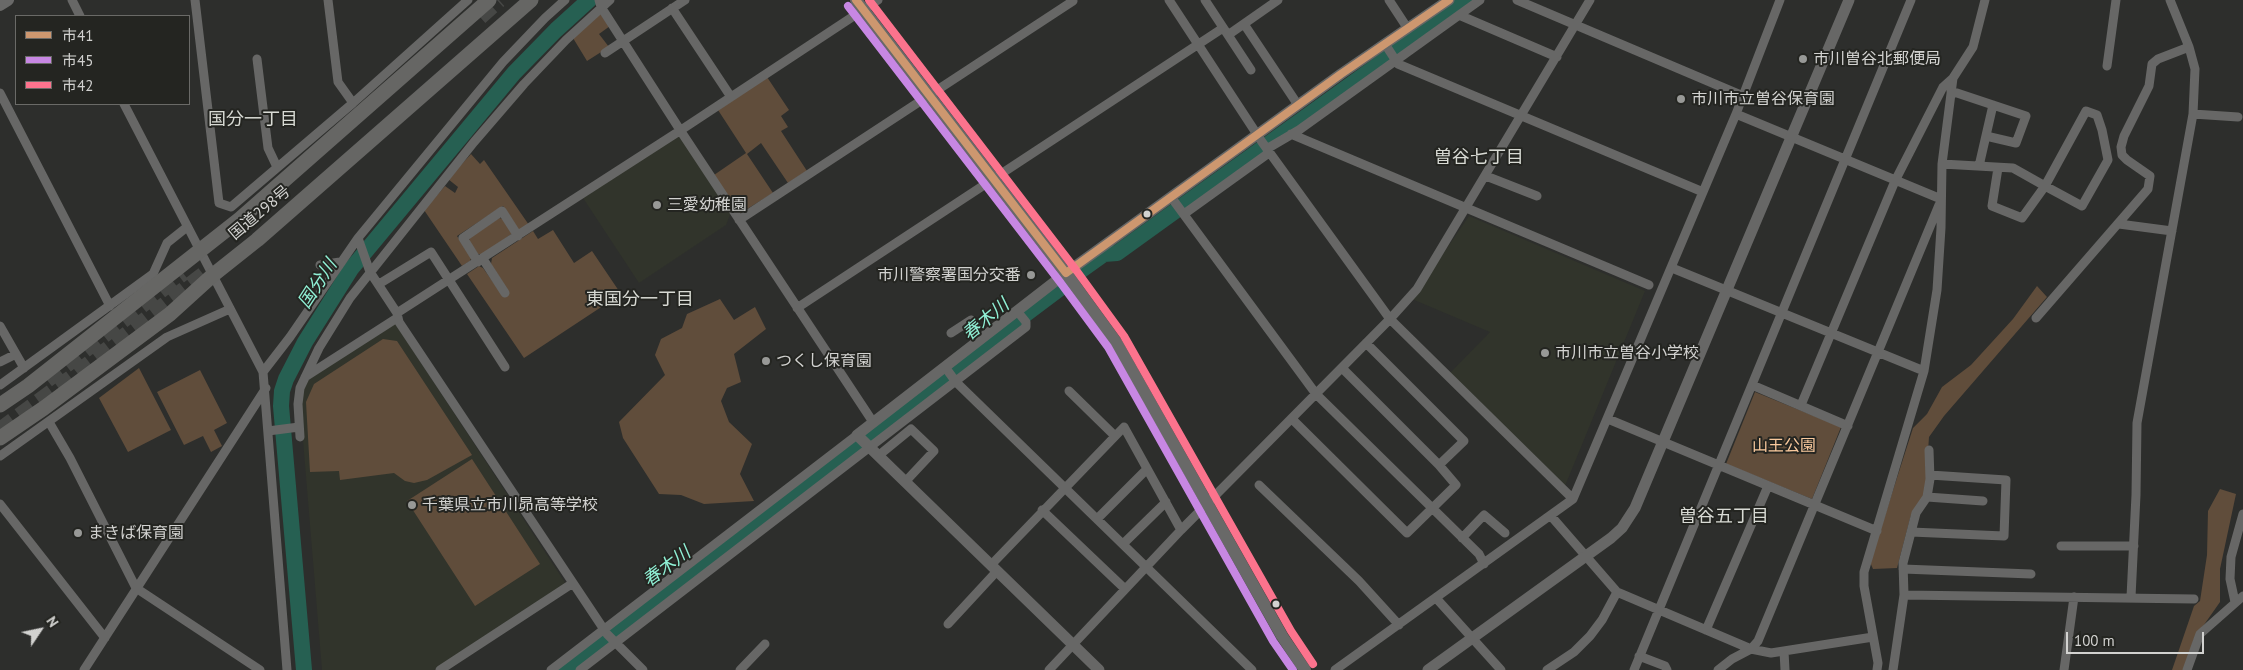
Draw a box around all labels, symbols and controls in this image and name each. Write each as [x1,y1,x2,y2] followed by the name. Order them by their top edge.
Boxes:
[15,15,190,105] legend
[62,26,93,45] text: 市41
[1813,49,1941,69] place label: 市川曽谷北郵便局
[62,51,93,70] text: 市45
[1797,53,1809,65] marker: 市川曽谷北郵便局
[62,76,93,95] text: 市42
[1691,89,1835,109] place label: 市川市立曽谷保育園
[1675,93,1687,105] marker: 市川市立曽谷保育園
[208,109,298,131] district label: 国分一丁目
[1434,147,1524,169] district label: 曽谷七丁目
[225,182,295,244] street label: 国道298号
[667,195,747,215] place label: 三愛幼稚園
[651,199,663,211] marker: 三愛幼稚園
[1142,209,1152,219] unlabelled marker
[294,255,342,313] water label: 国分川
[877,265,1021,285] place label: 市川警察署国分交番
[1025,269,1037,281] marker: 市川警察署国分交番
[586,289,694,311] district label: 東国分一丁目
[958,294,1014,346] water label: 春木川
[1555,343,1699,363] place label: 市川市立曽谷小学校
[1539,347,1551,359] marker: 市川市立曽谷小学校
[776,351,872,371] place label: つくし保育園
[760,355,772,367] marker: つくし保育園
[1752,436,1816,456] park label: 山王公園
[422,495,598,515] place label: 千葉県立市川昴高等学校
[406,499,418,511] marker: 千葉県立市川昴高等学校
[1679,506,1769,528] district label: 曽谷五丁目
[88,523,184,543] place label: まきば保育園
[72,527,84,539] marker: まきば保育園
[639,542,695,592] water label: 春木川
[1271,599,1281,609] unlabelled marker
[15,605,65,655] north arrow
[42,613,62,630] text: N
[2068,622,2206,654] scale bar
[2074,631,2115,650] text: 100 m

